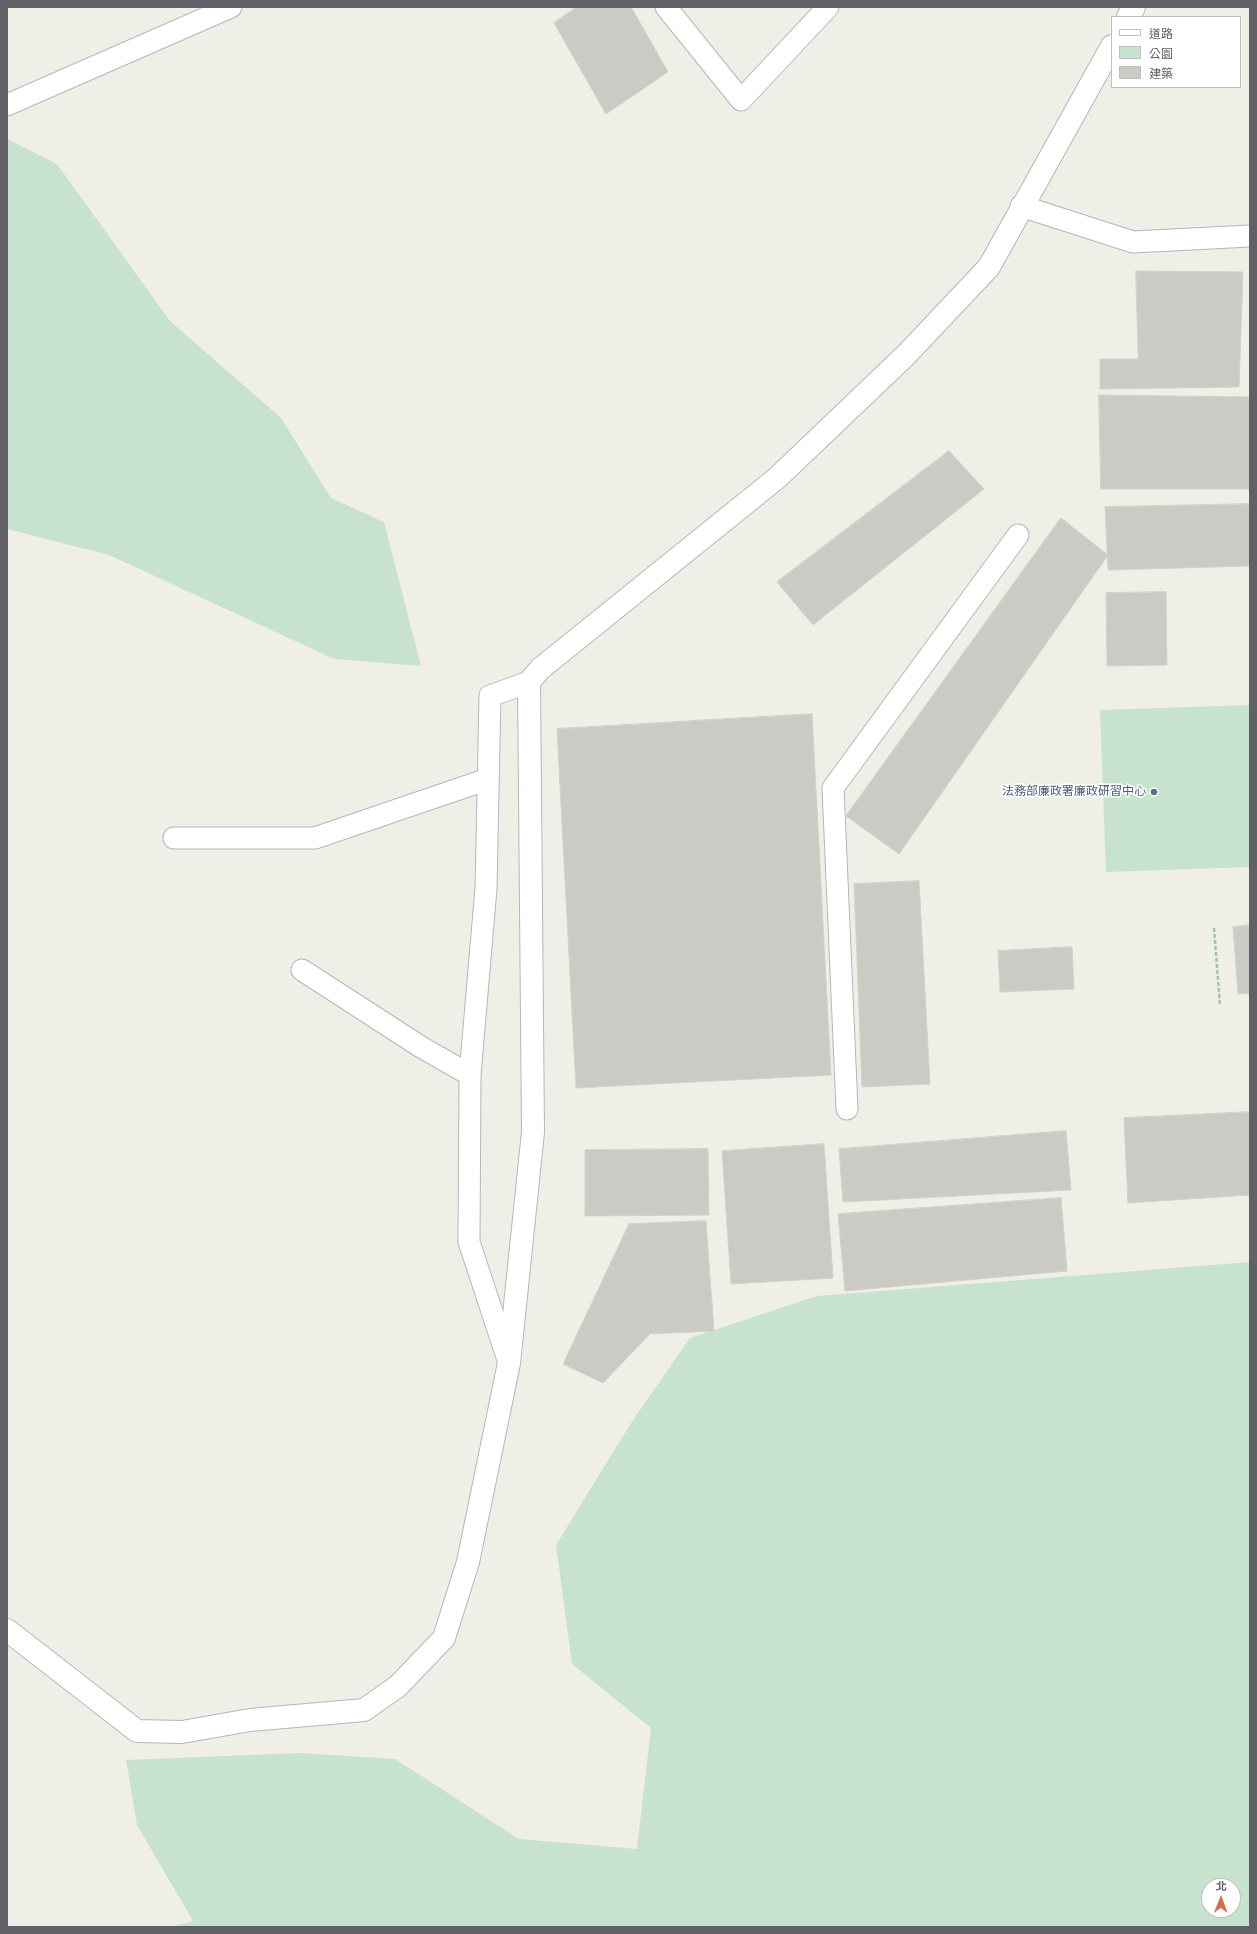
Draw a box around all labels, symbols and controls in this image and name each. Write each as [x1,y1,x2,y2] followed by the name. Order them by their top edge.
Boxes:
[1111,16,1241,88] legend
[1149,27,1173,41] text: 道路
[1149,47,1173,61] text: 公園
[1149,67,1173,81] text: 建築
[1002,785,1146,799] place label: 法務部廉政署廉政研習中心
[1149,787,1159,797] marker: 法務部廉政署廉政研習中心
[1201,1878,1241,1918] north arrow
[1216,1880,1227,1893] text: 北

